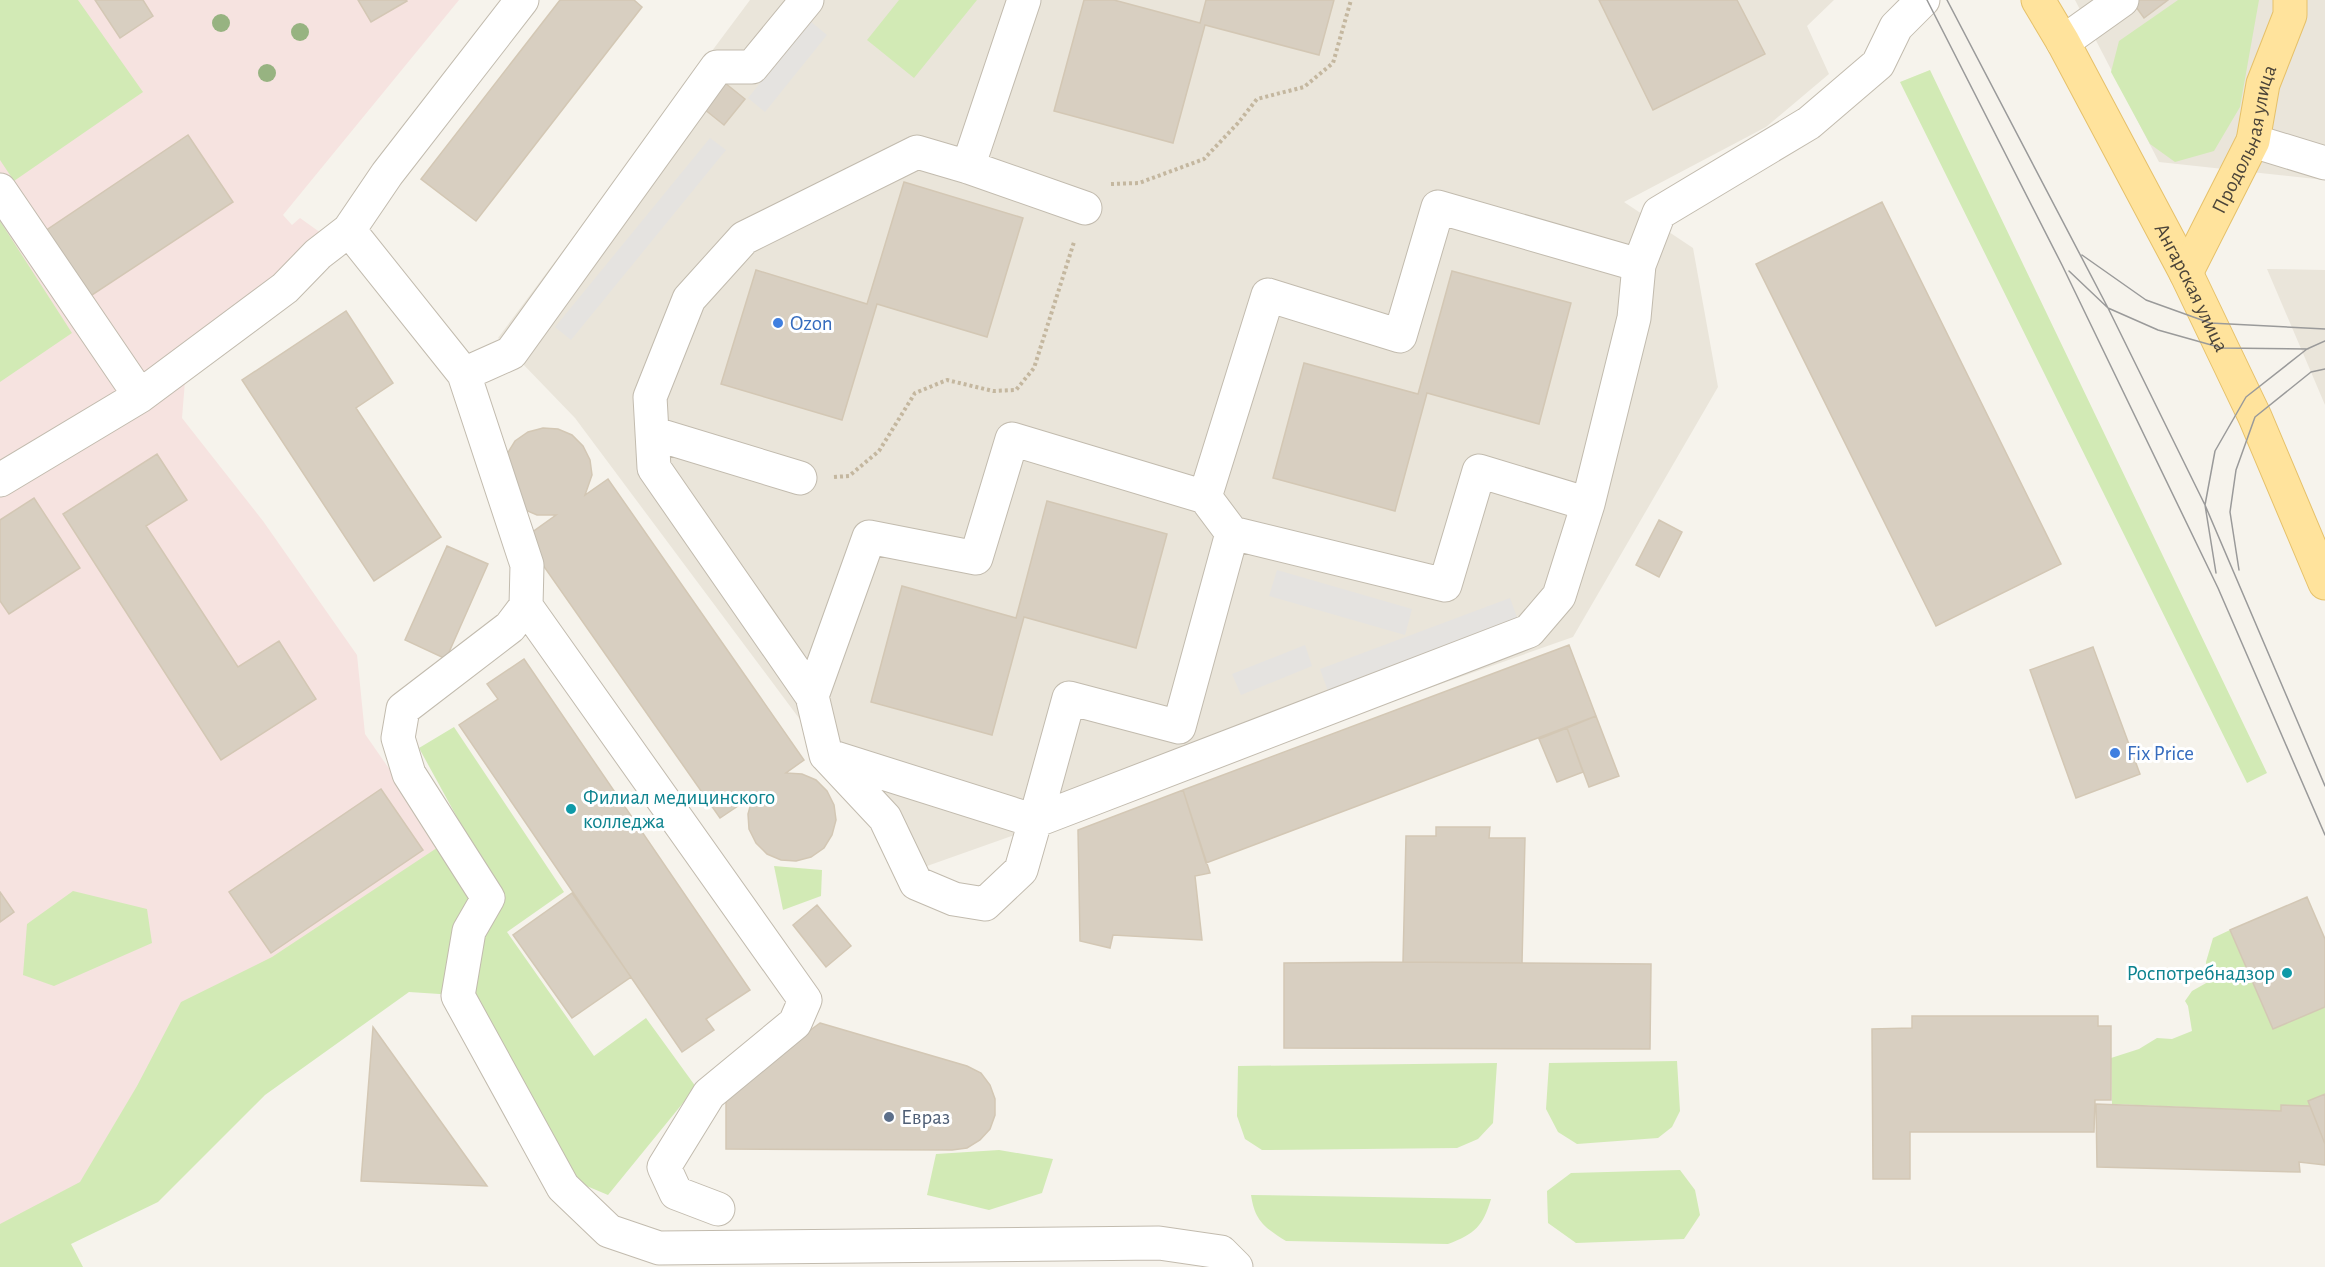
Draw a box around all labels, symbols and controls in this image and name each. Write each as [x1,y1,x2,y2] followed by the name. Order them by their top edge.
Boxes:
[2208,62,2281,217] street label: Продольная улица
[2150,220,2232,356] street label: Ангарская улица
[790,313,833,334] place label: Ozon
[771,316,785,330] marker: Ozon
[2127,743,2194,764] place label: Fix Price
[2108,746,2122,760] marker: Fix Price
[583,787,775,832] place label: Филиал медицинского колледжа
[564,802,578,816] marker: Филиал медицинского колледжа
[2126,963,2275,984] place label: Роспотребнадзор
[2280,966,2294,980] marker: Роспотребнадзор
[901,1107,950,1128] place label: Евраз
[882,1110,896,1124] marker: Евраз

